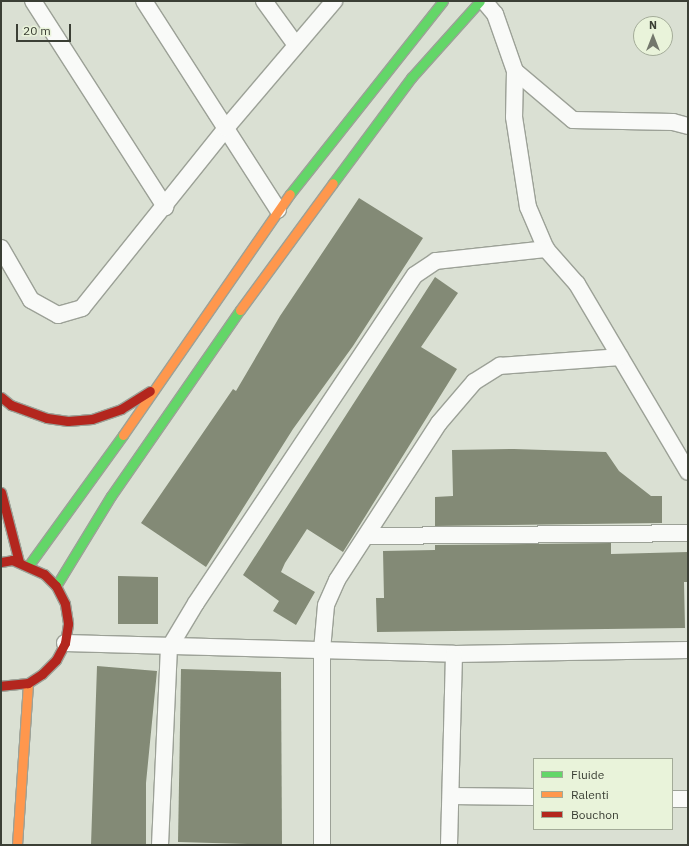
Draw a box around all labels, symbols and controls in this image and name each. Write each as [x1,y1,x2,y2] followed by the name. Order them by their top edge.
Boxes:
[18,16,73,42] scale bar
[633,16,673,56] north arrow
[649,18,657,32] text: N
[23,23,51,38] text: 20 m
[533,758,673,830] legend
[571,767,604,782] text: Fluide
[571,787,609,802] text: Ralenti
[571,807,619,822] text: Bouchon

